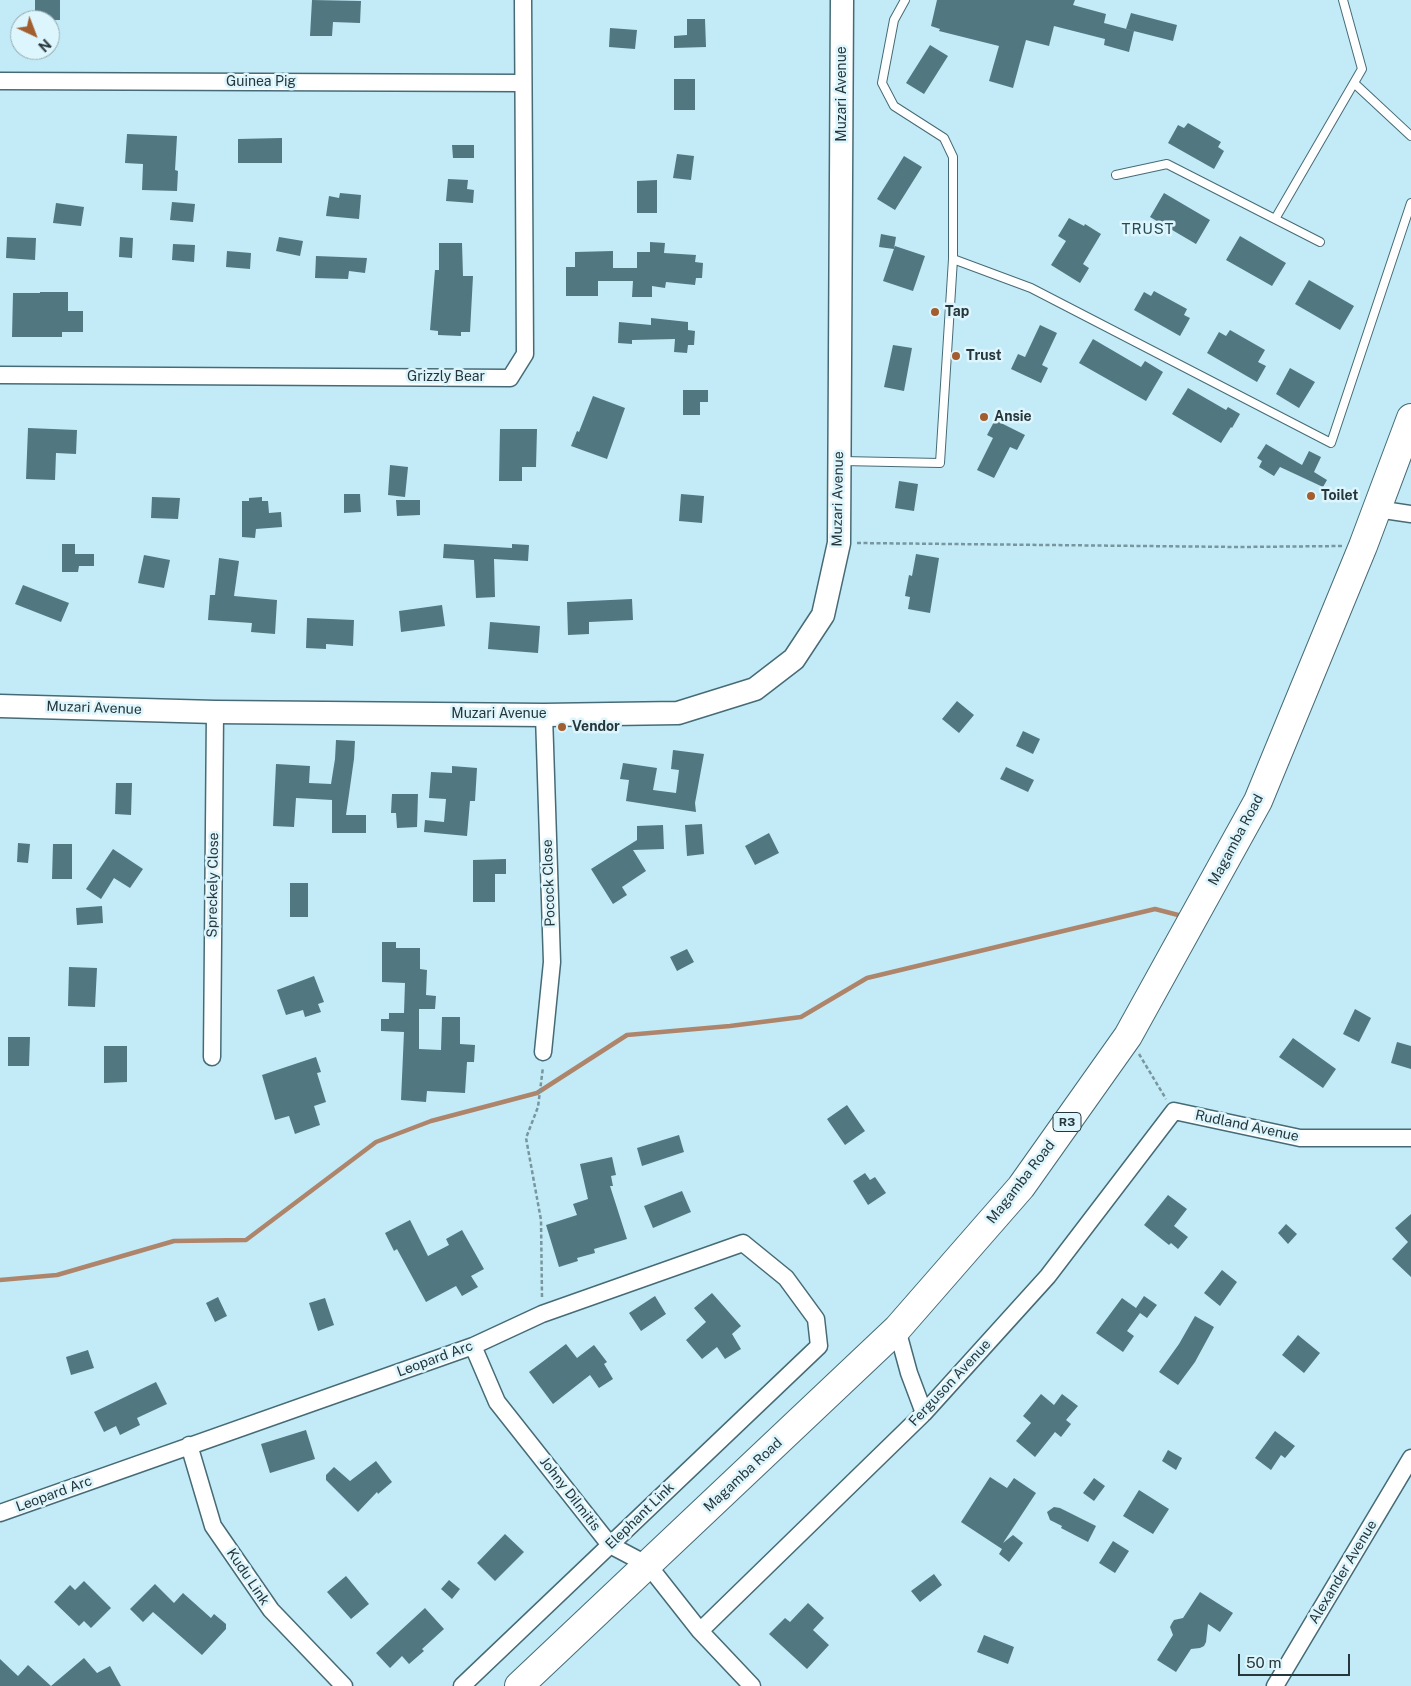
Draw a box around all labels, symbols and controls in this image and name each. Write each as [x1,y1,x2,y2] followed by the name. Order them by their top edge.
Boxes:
[10,10,60,60] north arrow
[35,36,54,55] text: N
[834,46,850,142] street label: Muzari Avenue
[226,74,296,90] street label: Guinea Pig
[1121,220,1175,238] district label: TRUST
[945,304,969,320] place label: Tap
[929,306,941,318] marker: Tap
[966,348,1002,364] place label: Trust
[950,350,962,362] marker: Trust
[407,369,485,385] street label: Grizzly Bear
[994,409,1032,425] place label: Ansie
[978,411,990,423] marker: Ansie
[829,451,847,547] street label: Muzari Avenue
[1321,488,1358,504] place label: Toilet
[1305,490,1317,502] marker: Toilet
[46,698,142,718] street label: Muzari Avenue
[451,706,547,722] street label: Muzari Avenue
[572,719,620,735] place label: Vendor
[556,721,568,733] marker: Vendor
[1205,791,1267,889] street label: Magamba Road
[204,832,222,938] street label: Spreckely Close
[539,839,559,927] street label: Pocock Close
[1194,1107,1300,1145] street label: Rudland Avenue
[1053,1112,1081,1132] road number: R3
[983,1137,1059,1227] street label: Magamba Road
[906,1336,994,1430] street label: Ferguson Avenue
[395,1337,475,1381] street label: Leopard Arc
[700,1434,786,1516] street label: Magamba Road
[536,1454,604,1534] street label: Johny Dilmitis
[14,1472,94,1516] street label: Leopard Arc
[602,1479,678,1553] street label: Elephant Link
[1305,1517,1381,1627] street label: Alexander Avenue
[223,1545,273,1609] street label: Kudu Link
[1241,1644,1354,1676] scale bar
[1246,1654,1281,1671] text: 50 m

